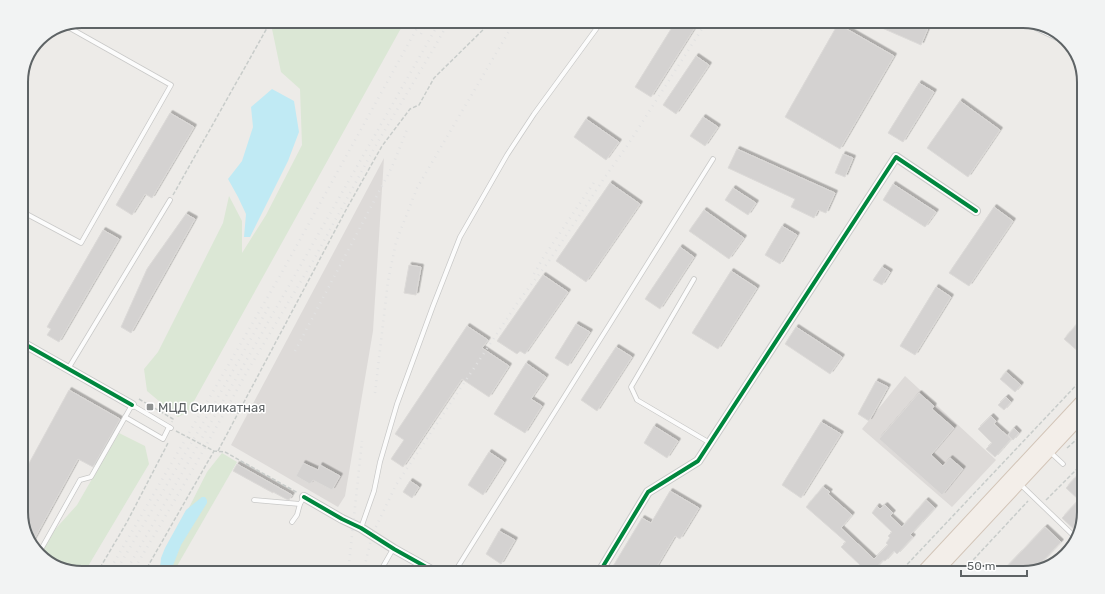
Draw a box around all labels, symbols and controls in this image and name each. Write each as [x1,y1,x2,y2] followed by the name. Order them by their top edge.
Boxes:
[158,400,265,415] place label: МЦД Силикатная
[145,402,155,412] marker: МЦД Силикатная
[961,552,1027,578] scale bar
[967,559,995,573] text: 50 m

